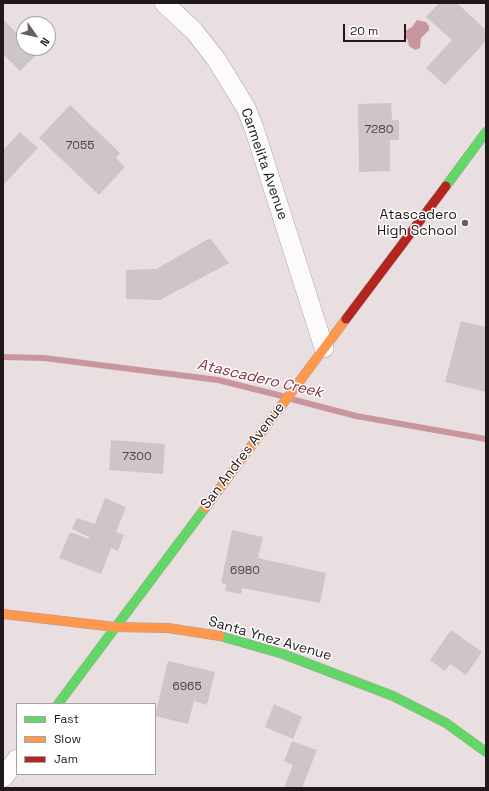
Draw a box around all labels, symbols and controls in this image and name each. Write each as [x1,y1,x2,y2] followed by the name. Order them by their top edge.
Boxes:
[16,16,56,56] north arrow
[345,16,408,42] scale bar
[350,23,378,39] text: 20 m
[37,35,53,49] text: N
[237,106,291,222] street label: Carmelita Avenue
[364,123,394,137] house number: 7280
[66,139,94,153] house number: 7055
[377,207,457,240] place label: Atascadero High School
[460,218,470,228] marker: Atascadero High School
[196,356,324,402] water label: Atascadero Creek
[197,399,289,513] street label: San Andres Avenue
[122,450,152,464] house number: 7300
[230,564,260,578] house number: 6980
[206,613,334,665] street label: Santa Ynez Avenue
[172,680,202,694] house number: 6965
[16,703,156,775] legend
[54,711,79,727] text: Fast
[54,731,81,747] text: Slow
[54,751,78,767] text: Jam

